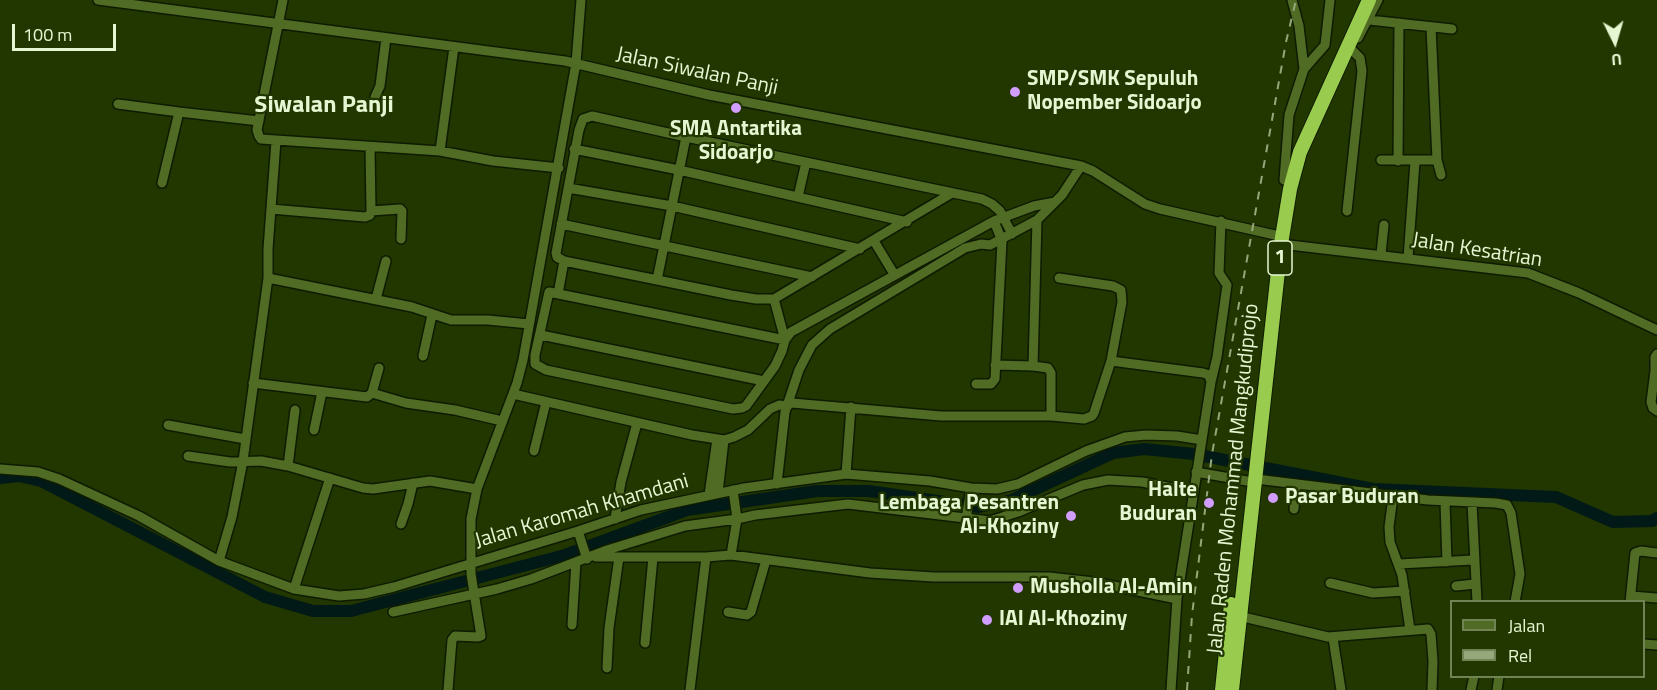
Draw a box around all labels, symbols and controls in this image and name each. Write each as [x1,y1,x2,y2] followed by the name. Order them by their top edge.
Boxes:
[15,12,118,50] scale bar
[1585,12,1645,72] north arrow
[23,21,72,48] text: 100 m
[614,43,780,101] street label: Jalan Siwalan Panji
[1610,48,1623,72] text: U
[1027,67,1202,117] place label: SMP/SMK Sepuluh Nopember Sidoarjo
[1008,85,1022,99] marker: SMP/SMK Sepuluh Nopember Sidoarjo
[254,92,394,120] district label: Siwalan Panji
[729,101,743,115] marker: SMA Antartika Sidoarjo
[670,117,802,167] place label: SMA Antartika Sidoarjo
[1410,228,1544,274] street label: Jalan Kesatrian
[1268,241,1292,275] road number: 1
[1203,302,1265,656] street label: Jalan Raden Mohammad Mangkudiprojo
[472,469,692,555] street label: Jalan Karomah Khamdani
[1119,478,1197,528] place label: Halte Buduran
[1285,485,1419,511] place label: Pasar Buduran
[879,491,1059,541] place label: Lembaga Pesantren Al-Khoziny
[1266,491,1280,505] marker: Pasar Buduran
[1202,496,1216,510] marker: Halte Buduran
[1064,509,1078,523] marker: Lembaga Pesantren Al-Khoziny
[1030,575,1193,601] place label: Musholla Al-Amin
[1011,581,1025,595] marker: Musholla Al-Amin
[1450,600,1645,678] legend
[999,607,1127,633] place label: IAI Al-Khoziny
[1508,612,1545,639] text: Jalan
[980,613,994,627] marker: IAI Al-Khoziny
[1508,642,1532,669] text: Rel

